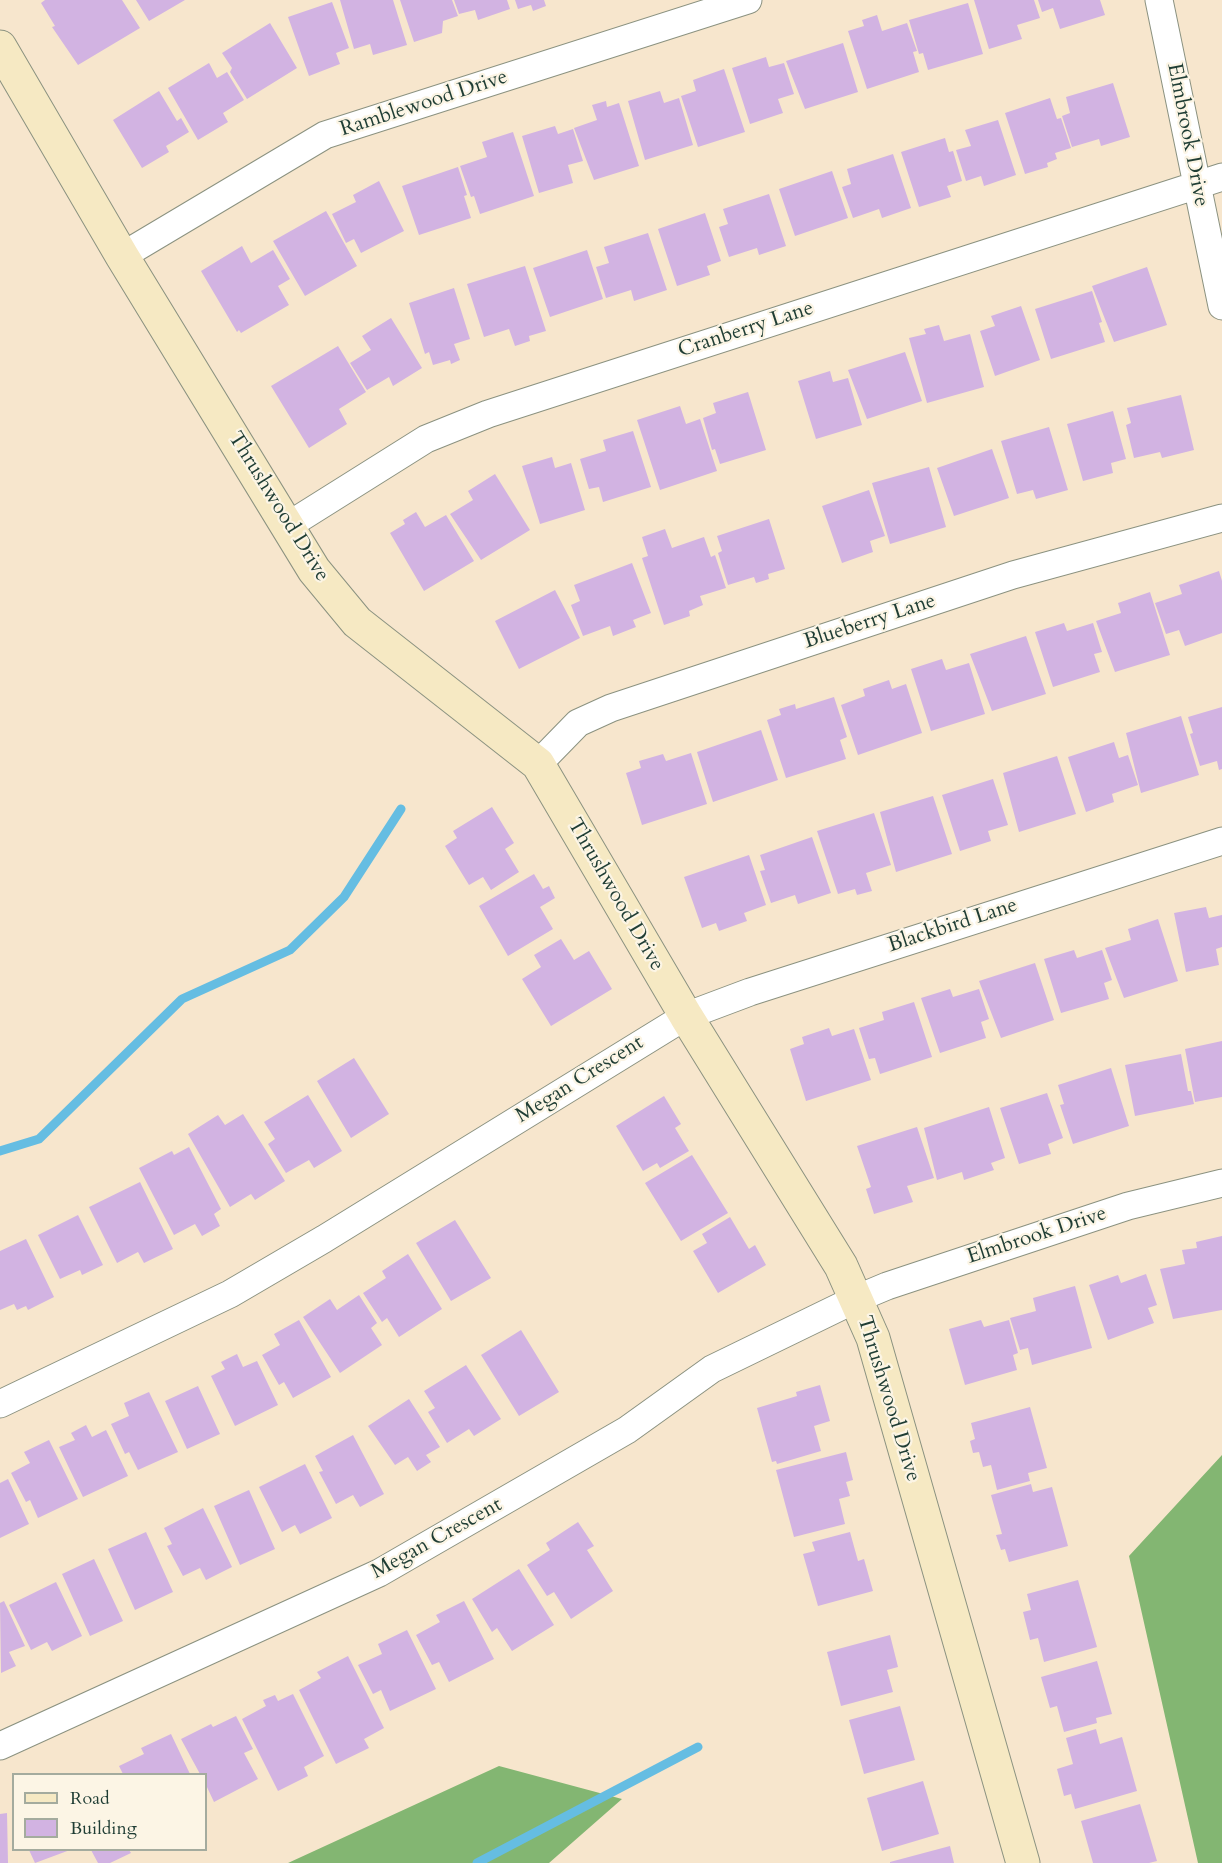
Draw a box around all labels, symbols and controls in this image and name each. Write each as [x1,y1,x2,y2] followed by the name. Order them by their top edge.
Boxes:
[1161,61,1213,209] street label: Elmbrook Drive
[337,65,511,143] street label: Ramblewood Drive
[675,296,817,364] street label: Cranberry Lane
[222,427,334,587] street label: Thrushwood Drive
[801,589,939,655] street label: Blueberry Lane
[561,814,669,976] street label: Thrushwood Drive
[885,893,1021,959] street label: Blackbird Lane
[512,1031,648,1129] street label: Megan Crescent
[964,1202,1110,1270] street label: Elmbrook Drive
[851,1313,925,1485] street label: Thrushwood Drive
[367,1493,507,1585] street label: Megan Crescent
[12,1773,207,1851] legend
[70,1786,110,1811] text: Road
[70,1816,137,1841] text: Building

